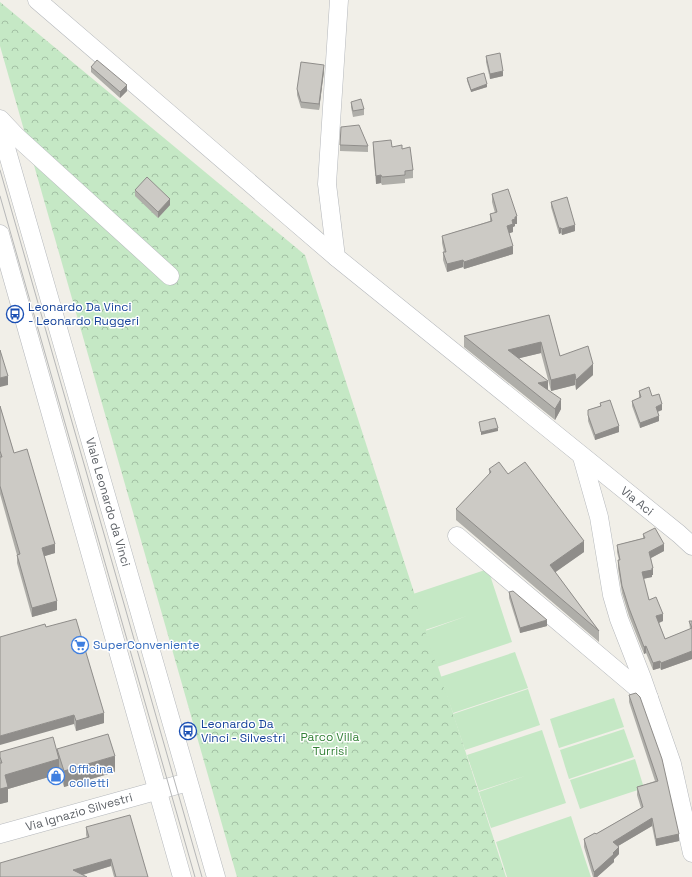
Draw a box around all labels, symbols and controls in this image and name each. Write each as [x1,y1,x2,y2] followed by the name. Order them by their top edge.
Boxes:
[28,299,139,329] place label: Leonardo Da Vinci - Leonardo Ruggeri
[5,304,25,324] bus stop icon: Leonardo Da Vinci - Leonardo Ruggeri
[82,436,134,568] street label: Viale Leonardo da Vinci
[617,483,657,519] street label: Via Aci
[70,635,90,655] supermarket icon: SuperConveniente
[93,637,200,653] place label: SuperConveniente
[201,716,286,746] place label: Leonardo Da Vinci - Silvestri
[178,721,198,741] bus stop icon: Leonardo Da Vinci - Silvestri
[301,729,360,759] park label: Parco Villa Turrisi
[69,761,113,791] place label: Officina colletti
[46,766,66,786] shop icon: Officina colletti
[24,789,134,835] street label: Via Ignazio Silvestri

